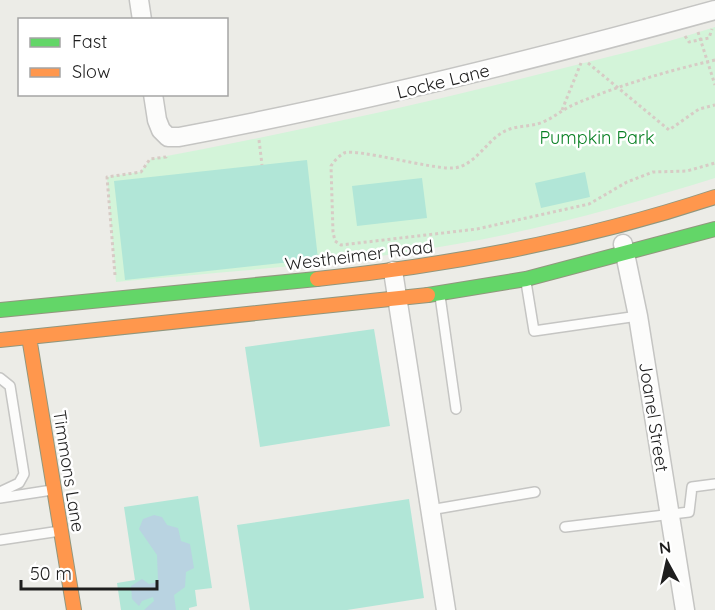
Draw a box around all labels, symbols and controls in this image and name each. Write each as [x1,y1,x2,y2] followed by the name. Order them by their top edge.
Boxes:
[18,18,228,96] legend
[72,30,107,53] text: Fast
[394,58,492,104] street label: Locke Lane
[72,60,110,83] text: Slow
[539,126,655,149] park label: Pumpkin Park
[284,234,434,276] street label: Westheimer Road
[634,360,674,474] street label: Joanel Street
[48,408,90,534] street label: Timmons Lane
[637,532,697,592] north arrow
[658,536,672,558] text: N
[21,553,158,591] scale bar
[30,562,72,585] text: 50 m

